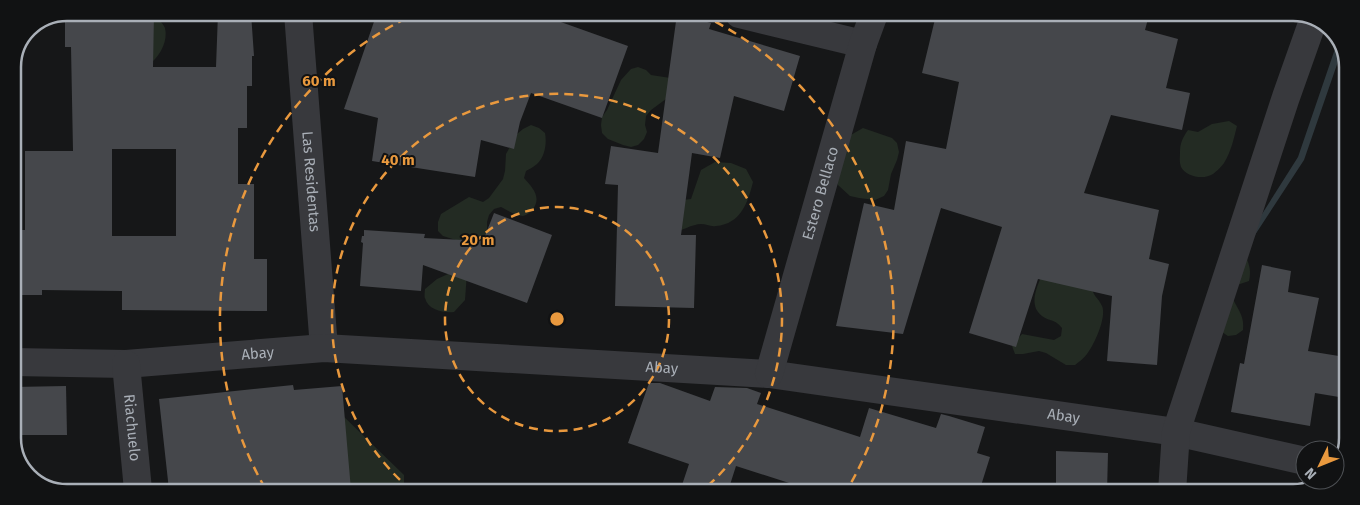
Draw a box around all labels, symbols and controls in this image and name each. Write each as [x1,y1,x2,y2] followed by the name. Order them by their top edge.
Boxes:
[302,72,336,90] text: 60 m
[298,130,324,233] street label: Las Residentas
[799,144,842,242] street label: Estero Bellaco
[381,151,415,169] text: 40 m
[462,231,494,249] text: 20 m
[548,310,566,328] centre of rings
[241,343,275,364] street label: Abay
[645,358,679,378] street label: Abay
[120,393,144,462] street label: Riachuelo
[1046,405,1082,427] street label: Abay
[1295,440,1345,490] north arrow
[1301,464,1320,483] text: N

